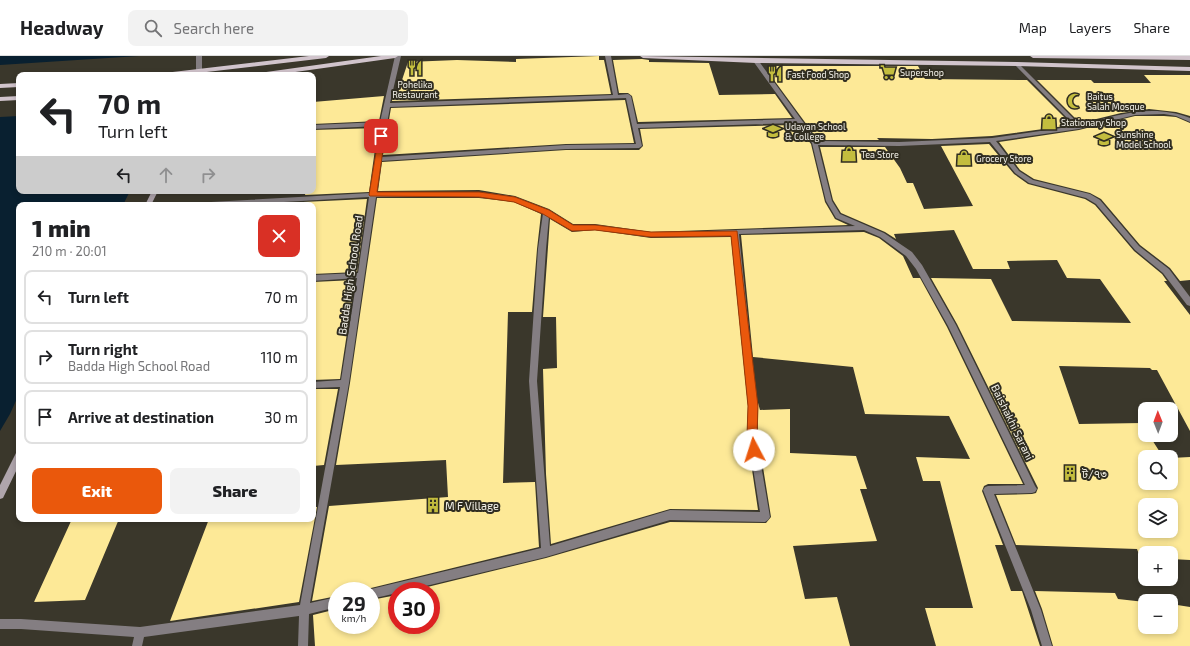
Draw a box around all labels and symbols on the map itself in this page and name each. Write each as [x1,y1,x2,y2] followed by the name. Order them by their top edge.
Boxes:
[406,59,424,77] restaurant icon: Pohelika Restaurant
[879,63,897,81] supermarket icon: Supershop
[766,65,784,83] restaurant icon: Fast Food Shop
[900,67,944,78] place label: Supershop
[787,69,849,80] place label: Fast Food Shop
[392,79,438,100] place label: Pohelika Restaurant
[1087,91,1145,112] place label: Baitus Salah Mosque
[1066,92,1084,110] mosque icon: Baitus Salah Mosque
[1040,113,1058,131] shop icon: Stationary Shop
[1061,117,1126,128] place label: Stationary Shop
[364,119,398,153] pin
[785,121,846,142] place label: Udayan School & College
[764,122,782,140] school or university icon: Udayan School & College
[1116,129,1171,150] place label: Sunshine Model School
[1095,130,1113,148] school or university icon: Sunshine Model School
[840,145,858,163] shop icon: Tea Store
[861,149,899,160] place label: Tea Store
[955,149,973,167] shop icon: Grocery Store
[976,153,1032,164] place label: Grocery Store
[335,215,365,335] street label: Badda High School Road
[989,382,1037,462] street label: Baishakhi Sarani
[1138,402,1178,442] north arrow
[733,429,775,471] position arrow
[1061,464,1079,482] building icon: ট/৭৩
[1081,467,1107,480] place label: ট/৭৩
[424,496,442,514] building icon: M F Village
[445,499,499,512] place label: M F Village
[388,582,440,634] speed limit sign: 30

